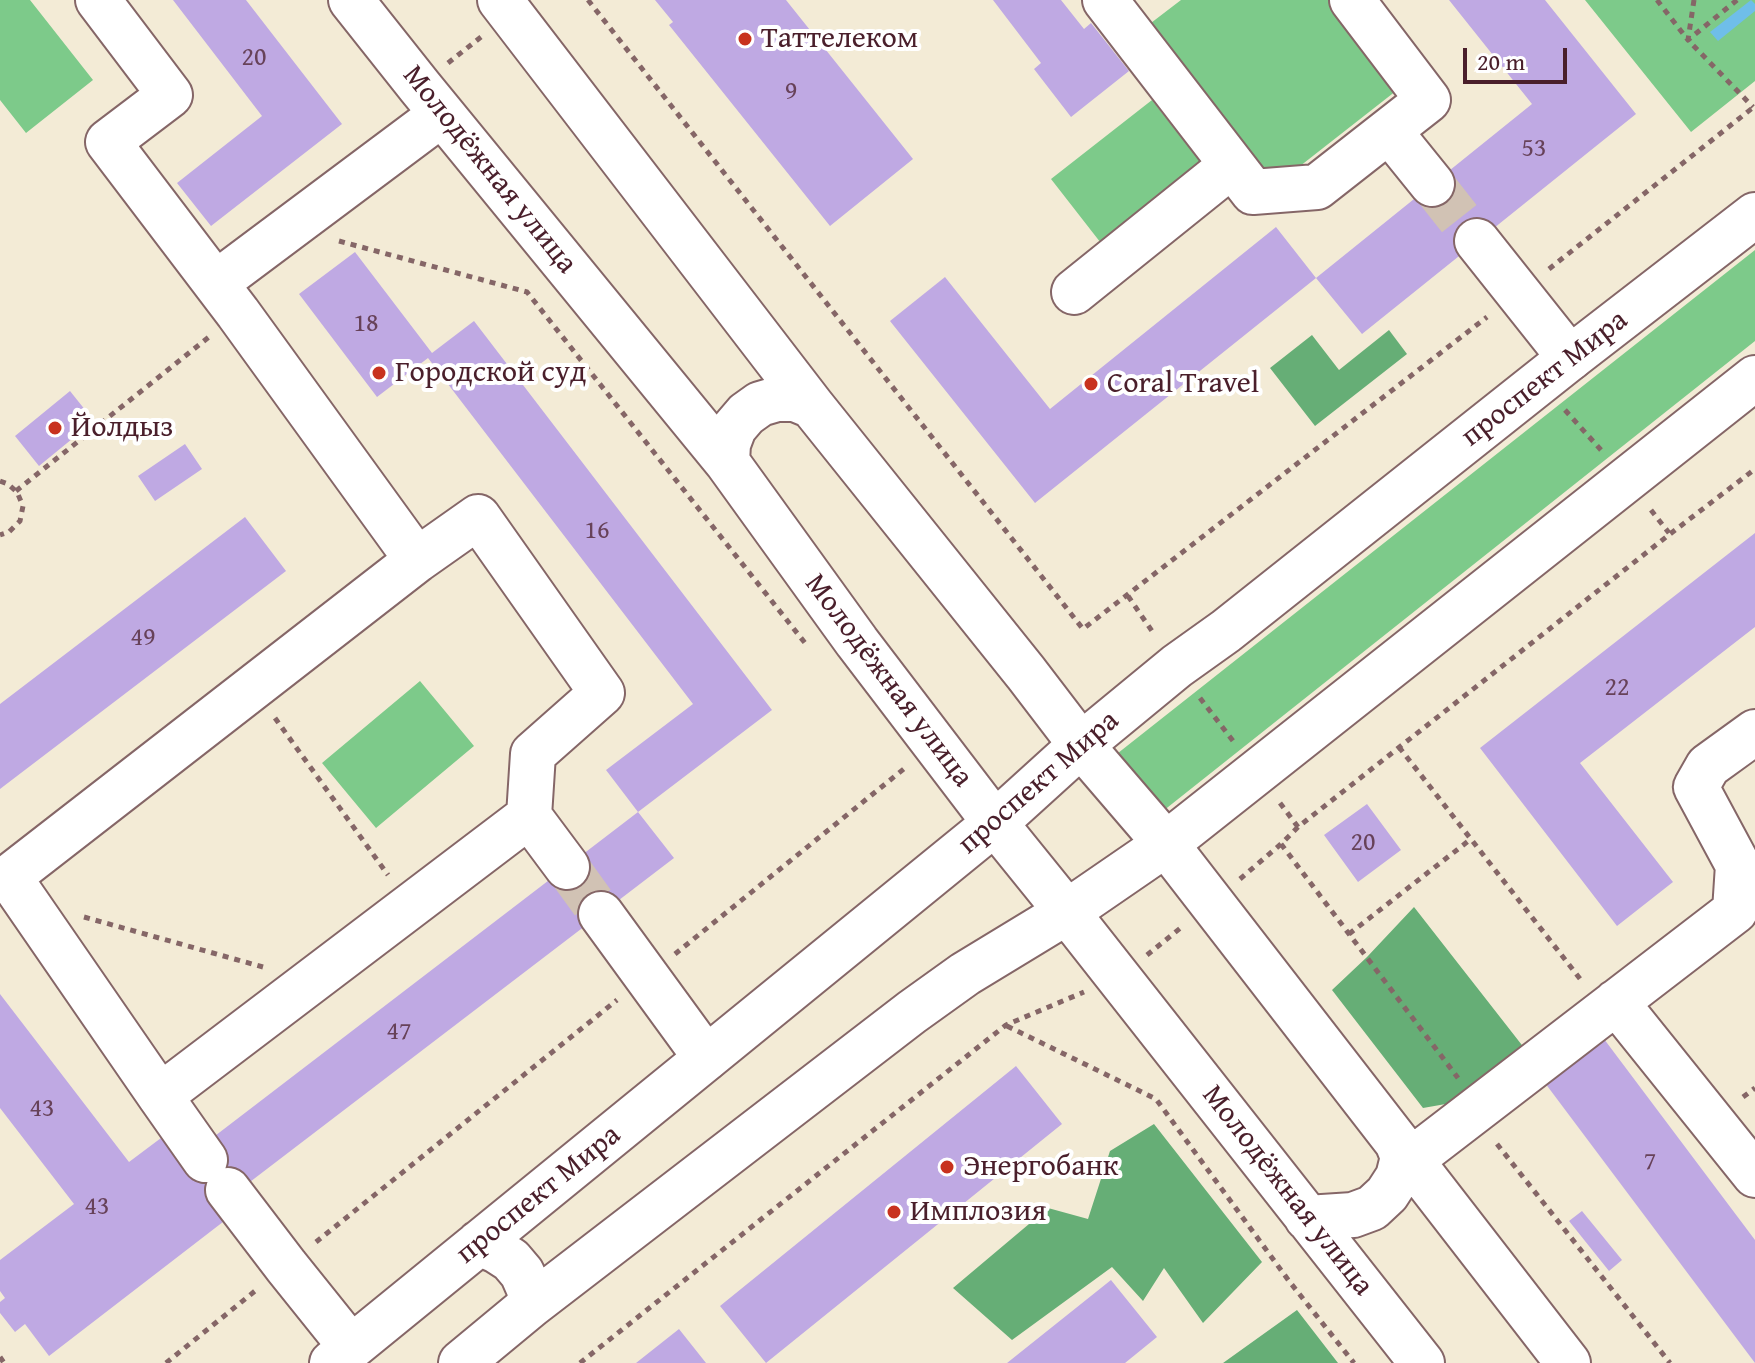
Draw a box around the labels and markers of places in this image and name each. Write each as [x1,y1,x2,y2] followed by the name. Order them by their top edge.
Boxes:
[761,21,918,57] place label: Таттелеком
[736,30,754,48] marker: Таттелеком
[395,355,586,391] place label: Городской суд
[370,364,388,382] marker: Городской суд
[1107,366,1259,402] place label: Coral Travel
[1082,375,1100,393] marker: Coral Travel
[71,410,173,446] place label: Йолдыз
[46,419,64,437] marker: Йолдыз
[963,1149,1119,1185] place label: Энергобанк
[938,1158,956,1176] marker: Энергобанк
[910,1194,1046,1230] place label: Имплозия
[885,1203,903,1221] marker: Имплозия

